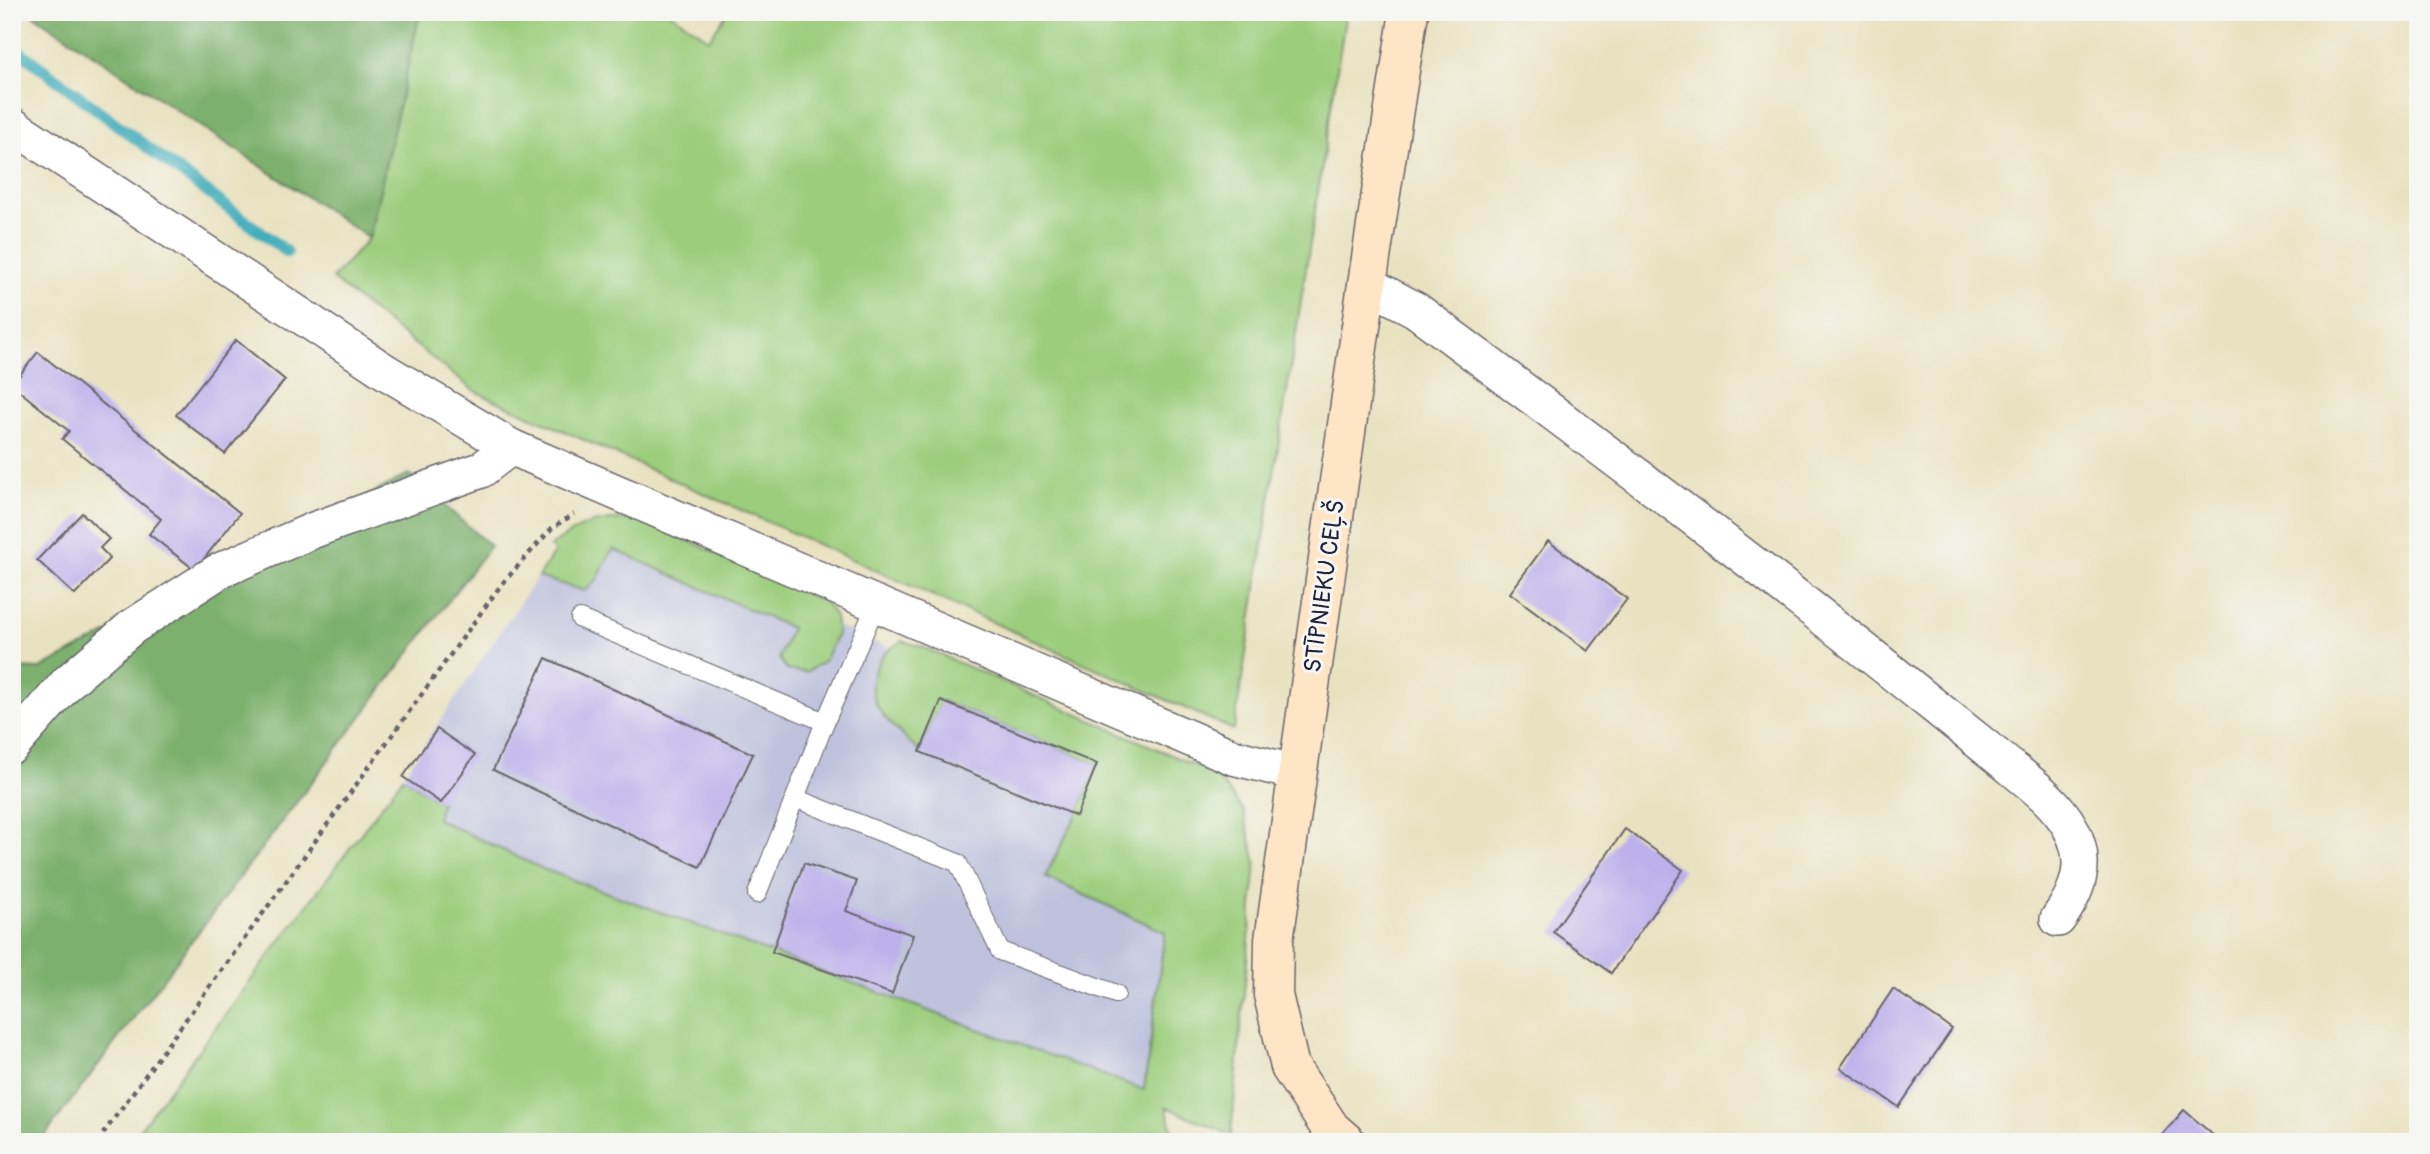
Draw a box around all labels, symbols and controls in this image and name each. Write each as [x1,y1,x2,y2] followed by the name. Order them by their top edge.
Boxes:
[1297,498,1351,674] street label: STĪPNIEKU CEĻŠ

